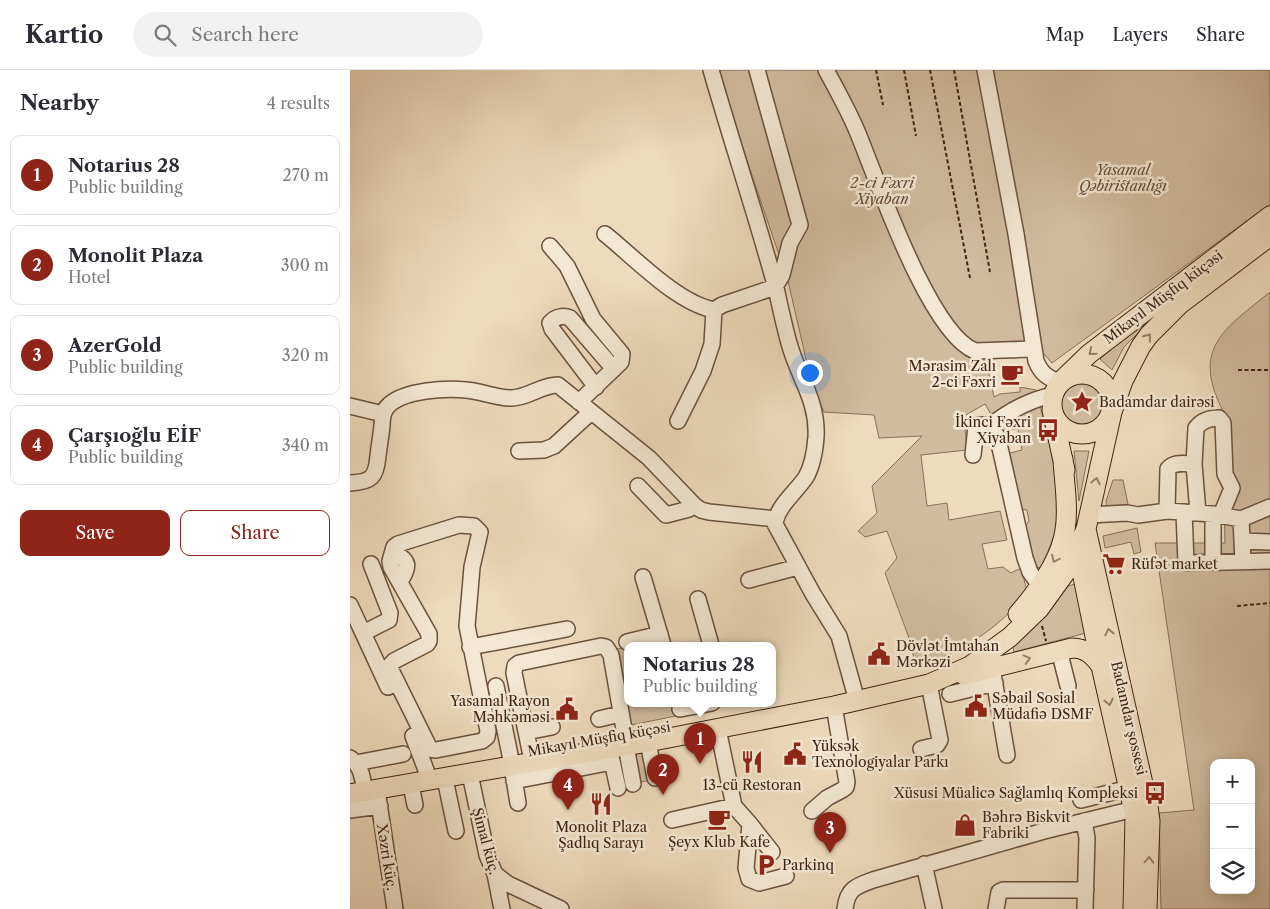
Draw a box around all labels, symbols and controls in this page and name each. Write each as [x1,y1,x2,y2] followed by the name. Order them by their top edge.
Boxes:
[133,12,483,57] search box
[25,20,103,49] text: Kartio
[151,21,179,49] icon: search
[191,23,299,46] text: Search here
[1046,24,1084,46] text: Map
[1112,24,1168,46] text: Layers
[1196,24,1245,46] text: Share
[20,90,99,115] text: Nearby
[267,93,330,113] text: 4 results
[68,154,180,177] text: Notarius 28
[1079,161,1167,195] park label: Yasamal Qəbiristanlığı
[33,165,41,185] text: 1
[283,165,329,185] text: 270 m
[850,174,916,208] park label: 2-ci Fəxri Xiyaban
[68,177,183,197] text: Public building
[68,244,203,267] text: Monolit Plaza
[1100,246,1226,348] street label: Mikayıl Müşfiq küçəsi
[32,255,42,275] text: 2
[281,255,329,275] text: 300 m
[68,267,111,287] text: Hotel
[1142,333,1151,343] one-way arrow
[68,334,162,357] text: AzerGold
[32,345,42,365] text: 3
[282,345,329,365] text: 320 m
[1089,346,1098,354] one-way arrow
[68,357,183,377] text: Public building
[909,357,996,391] place label: Mərasim Zalı 2-ci Fəxri
[797,360,823,386] your location
[999,361,1025,387] cafe icon: Mərasim Zalı 2-ci Fəxri
[1069,389,1095,415] place icon: Badamdar dairəsi
[1099,393,1215,411] place label: Badamdar dairəsi
[955,413,1031,447] place label: İkinci Fəxri Xiyaban
[1035,417,1061,443] bus stop icon: İkinci Fəxri Xiyaban
[68,424,201,447] text: Çarşıoğlu EİF
[32,435,42,455] text: 4
[282,435,329,455] text: 340 m
[68,447,183,467] text: Public building
[1090,477,1101,486] one-way arrow
[20,510,170,556] button: Save
[180,510,330,556] button: Share
[1101,551,1127,577] supermarket icon: Rüfət market
[1051,553,1061,562] one-way arrow
[1131,555,1218,573] place label: Rüfət market
[1104,628,1115,637] one-way arrow
[896,637,999,671] place label: Dövlət İmtahan Mərkəzi
[866,641,892,667] public building icon: Dövlət İmtahan Mərkəzi
[624,642,776,707] popup
[643,653,755,676] text: Notarius 28
[1023,654,1031,664] one-way arrow
[1107,659,1151,777] street label: Badamdar şossesi
[643,676,757,696] text: Public building
[992,689,1094,723] place label: Səbail Sosial Müdafiə DSMF
[449,692,550,726] place label: Yasamal Rayon Məhkəməsi
[963,693,989,719] public building icon: Səbail Sosial Müdafiə DSMF
[554,696,580,722] public building icon: Yasamal Rayon Məhkəməsi
[1103,697,1114,706] one-way arrow
[526,718,672,760] street label: Mikayıl Müşfiq küçəsi
[684,723,716,764] pin: 1
[811,737,949,771] place label: Yüksək Texnologiyalar Parkı
[782,741,808,767] public building icon: Yüksək Texnologiyalar Parkı
[739,749,765,775] restaurant icon: 13-cü Restoran
[647,754,679,795] pin: 2
[1210,759,1255,894] map controls
[1210,759,1255,804] button: +
[552,769,584,810] pin: 4
[702,776,802,794] place label: 13-cü Restoran
[1142,780,1168,806] bus stop icon: Xüsusi Müalicə Sağlamlıq Kompleksi
[893,784,1138,802] place label: Xüsusi Müalicə Sağlamlıq Kompleksi
[588,791,614,817] restaurant icon: Monolit Plaza Şadlıq Sarayı
[1210,804,1255,849] button: −
[468,806,504,876] street label: Şimal küç.
[706,806,732,832] cafe icon: Şeyx Klub Kafe
[982,808,1071,842] place label: Bəhrə Biskvit Fabriki
[814,812,846,853] pin: 3
[952,812,978,838] shop icon: Bəhrə Biskvit Fabriki
[555,818,648,852] place label: Monolit Plaza Şadlıq Sarayı
[373,821,401,892] street label: Xəzri küç.
[668,833,770,851] place label: Şeyx Klub Kafe
[1210,849,1255,894] button: layers
[753,852,779,878] parking icon: Parkinq
[782,856,834,874] place label: Parkinq
[1143,856,1154,864] one-way arrow

